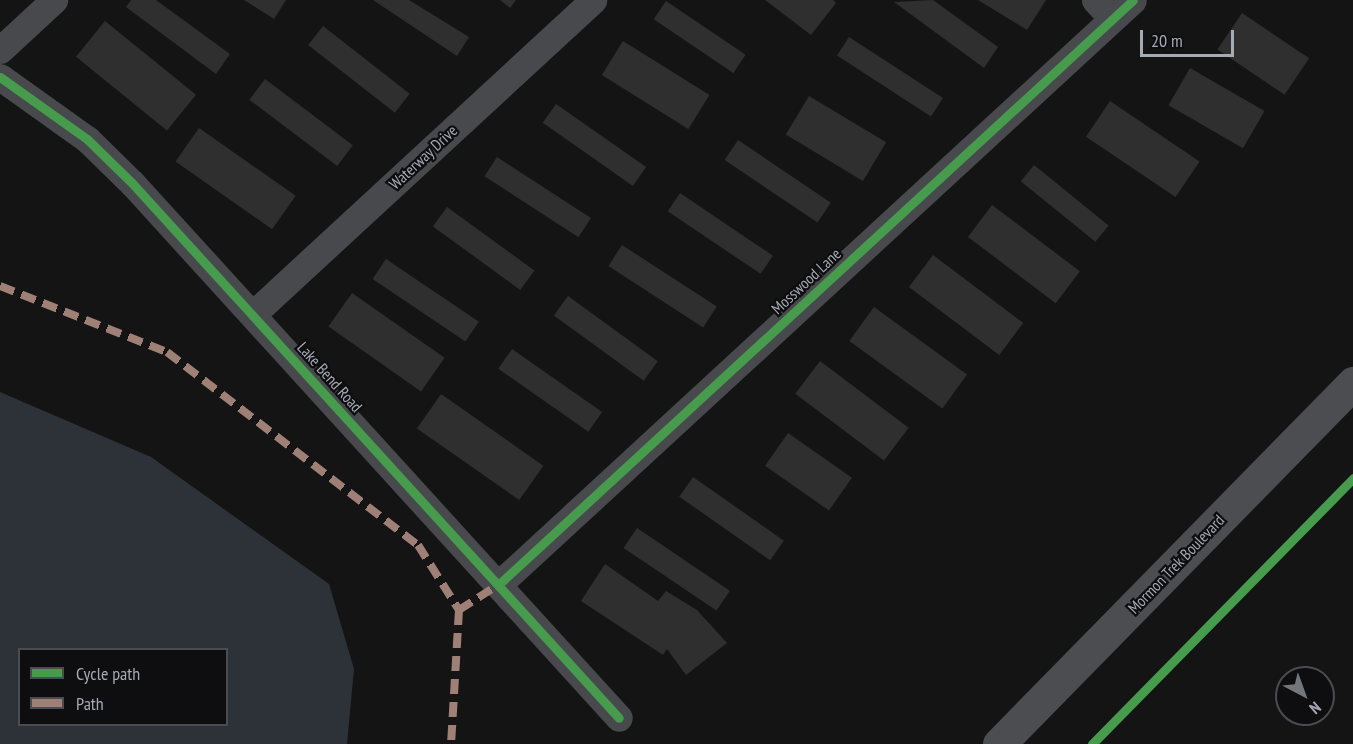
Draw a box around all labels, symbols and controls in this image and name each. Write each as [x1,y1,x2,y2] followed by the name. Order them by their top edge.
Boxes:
[1143,18,1238,56] scale bar
[1151,29,1183,52] text: 20 m
[385,121,461,193] street label: Waterway Drive
[767,244,845,318] street label: Mosswood Lane
[294,338,366,416] street label: Lake Bend Road
[1124,510,1228,618] street label: Mormon Trek Boulevard
[18,648,228,726] legend
[76,662,140,685] text: Cycle path
[1275,666,1335,726] north arrow
[76,692,104,715] text: Path
[1306,698,1325,718] text: N

